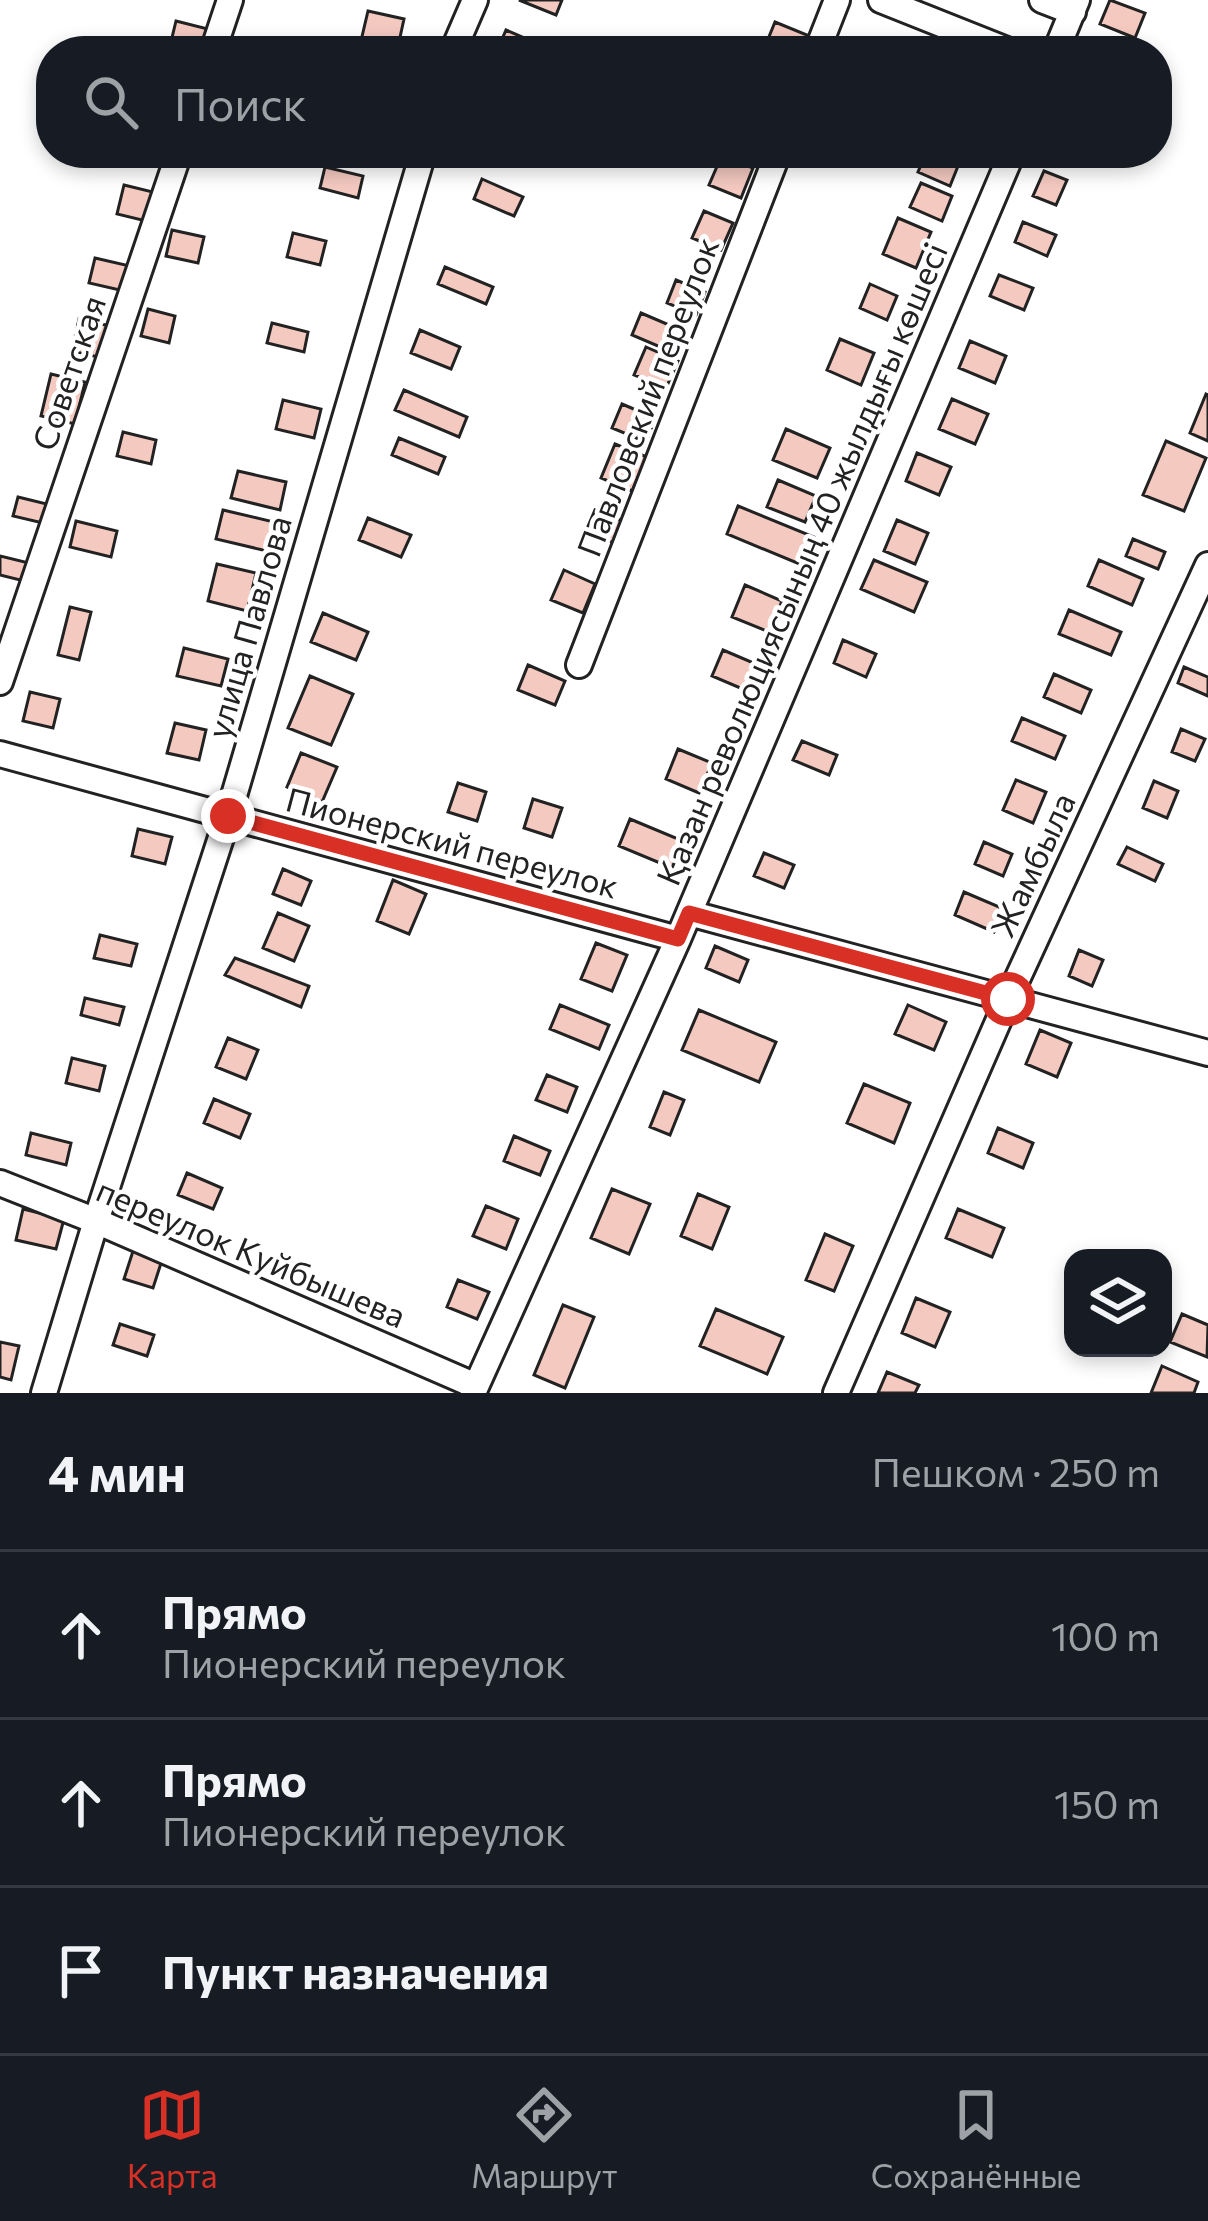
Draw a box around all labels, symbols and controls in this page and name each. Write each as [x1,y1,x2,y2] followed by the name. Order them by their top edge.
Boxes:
[36,36,1172,168] search box
[78,69,144,135] icon: search
[174,75,307,130] text: Поиск
[567,231,726,562] street label: Павловский переулок
[646,236,955,891] street label: Қазан революциясының 40 жылдығы көшесі
[22,290,113,455] street label: Советская
[196,511,299,742] street label: улица Павлова
[282,778,623,906] street label: Пионерский переулок
[980,786,1083,943] street label: Жамбыла
[201,789,255,843] route end
[981,972,1035,1026] route start
[91,1168,412,1335] street label: переулок Куйбышева
[1064,1249,1172,1357] map controls
[1064,1249,1172,1357] button: layers
[48,1440,186,1503] text: 4 мин
[872,1447,1160,1495] text: Пешком · 250 m
[162,1583,307,1638] text: Прямо
[48,1602,114,1668] icon: ahead
[1051,1611,1160,1659] text: 100 m
[162,1638,566,1686] text: Пионерский переулок
[162,1751,307,1806] text: Прямо
[48,1770,114,1836] icon: ahead
[1054,1779,1160,1827] text: 150 m
[162,1806,566,1854] text: Пионерский переулок
[48,1938,114,2004] icon: arrive
[162,1943,549,1998] text: Пункт назначения
[127,2082,218,2195] tab: Карта
[471,2082,617,2195] tab: Маршрут
[871,2082,1081,2195] tab: Сохранённые

